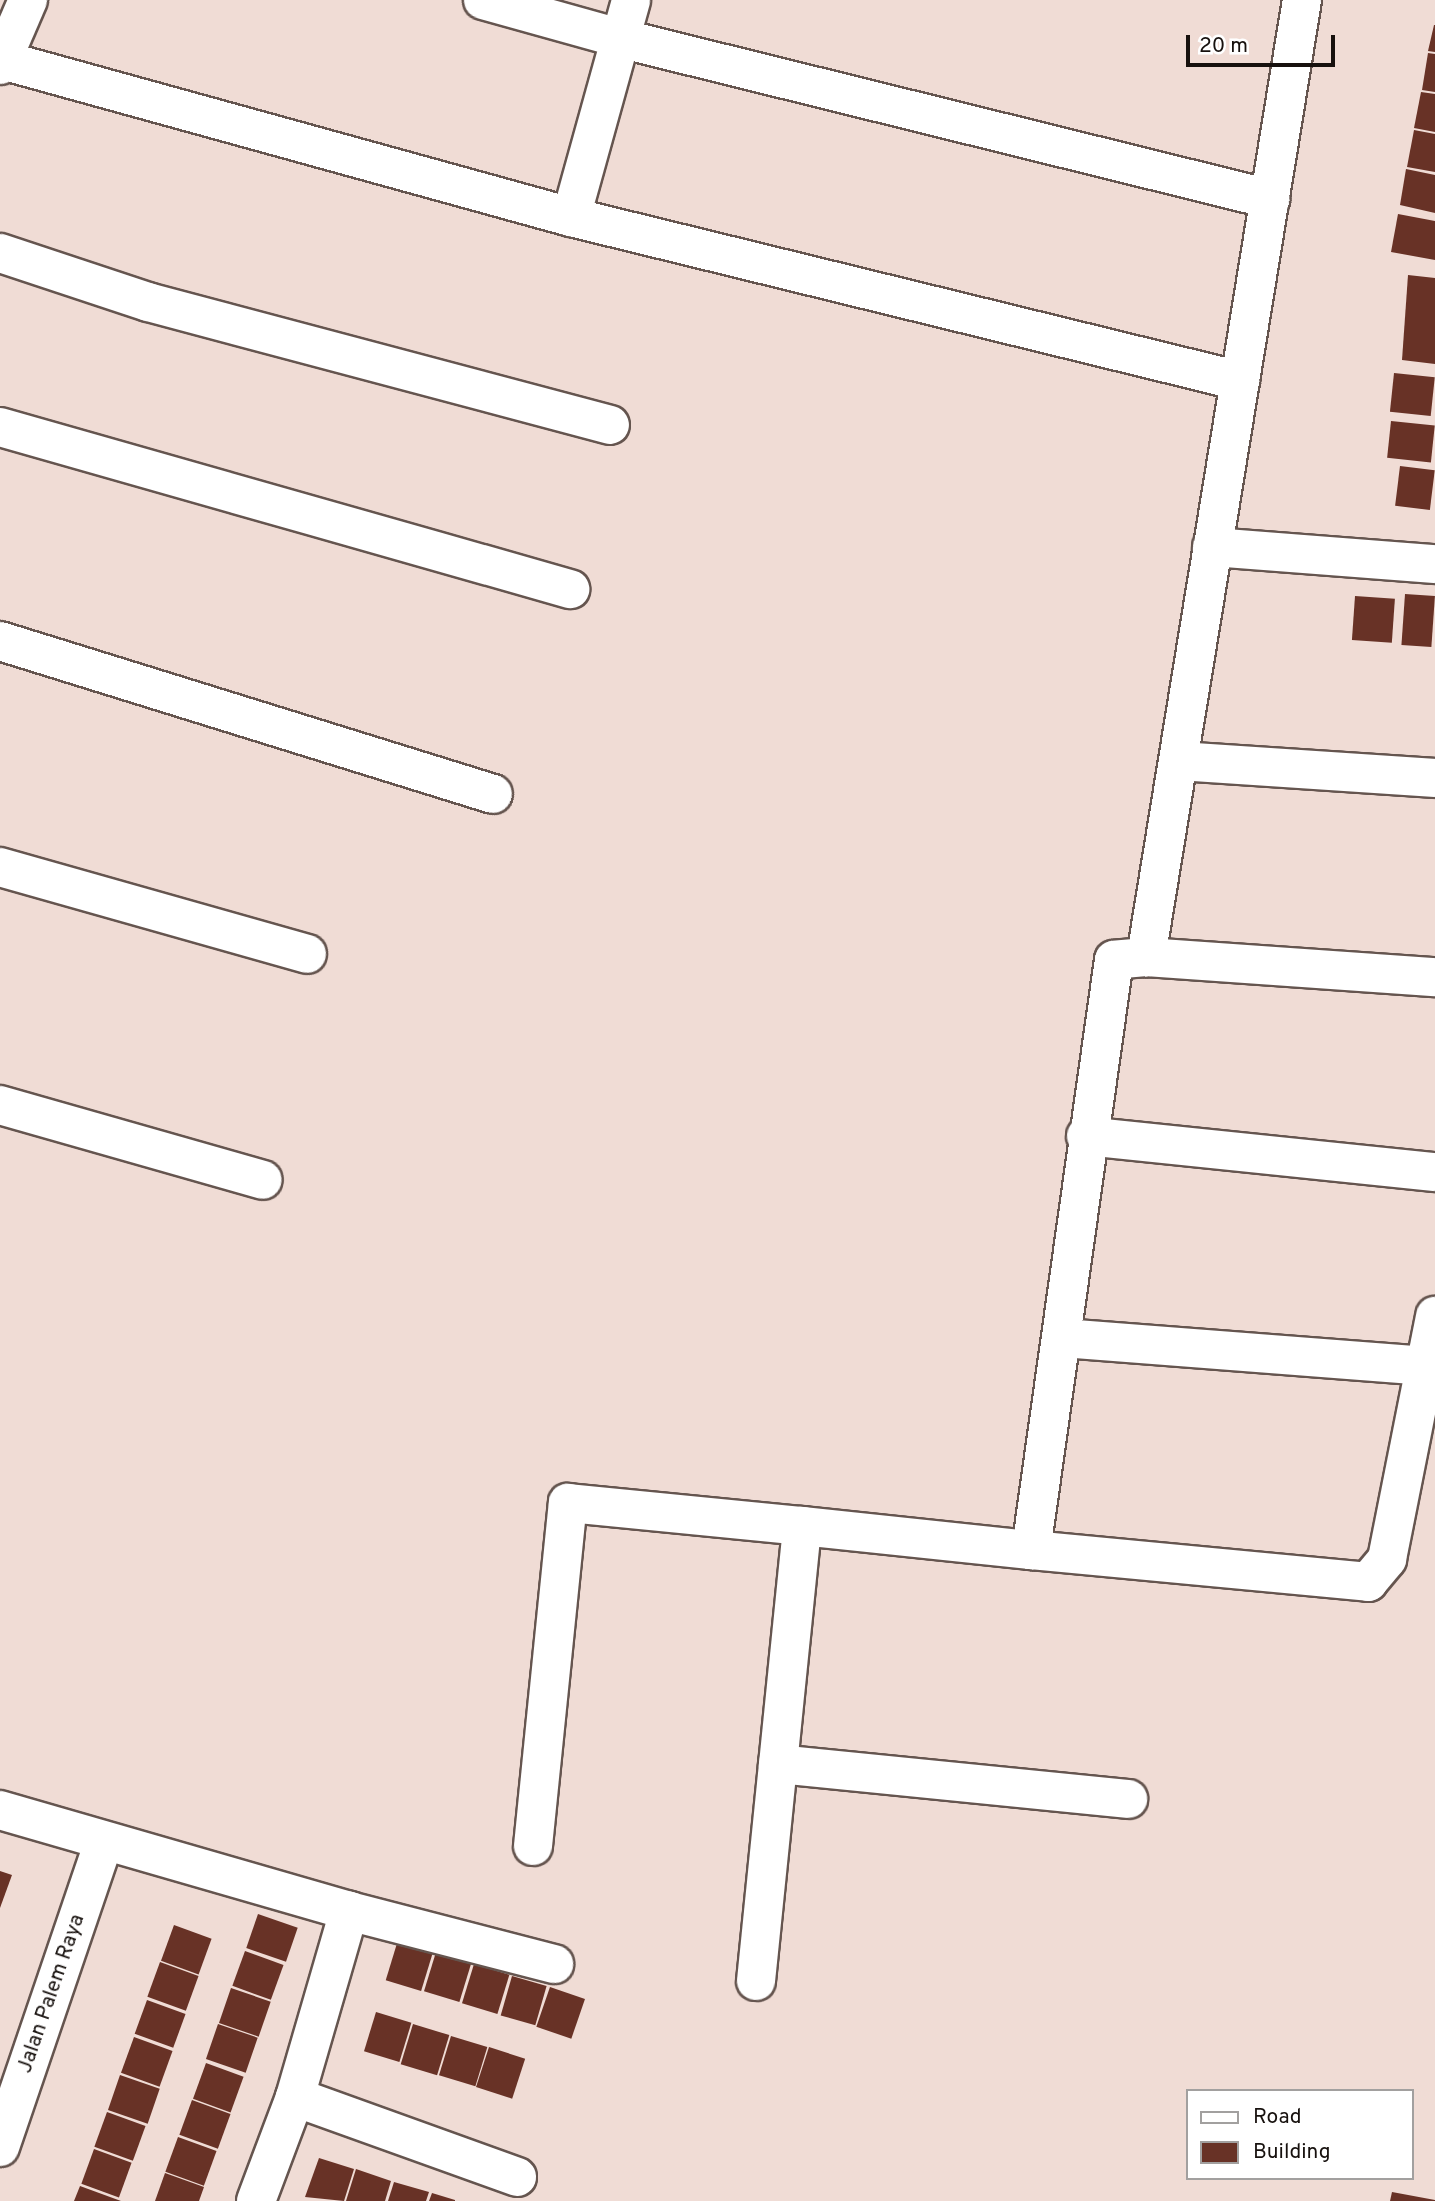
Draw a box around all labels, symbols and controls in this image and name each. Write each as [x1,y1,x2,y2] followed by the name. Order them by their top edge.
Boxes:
[1190,21,1339,65] scale bar
[1199,33,1248,60] text: 20 m
[13,1911,91,2077] street label: Jalan Palem Raya
[1186,2089,1414,2180] legend
[1253,2104,1302,2131] text: Road
[1253,2139,1331,2166] text: Building

